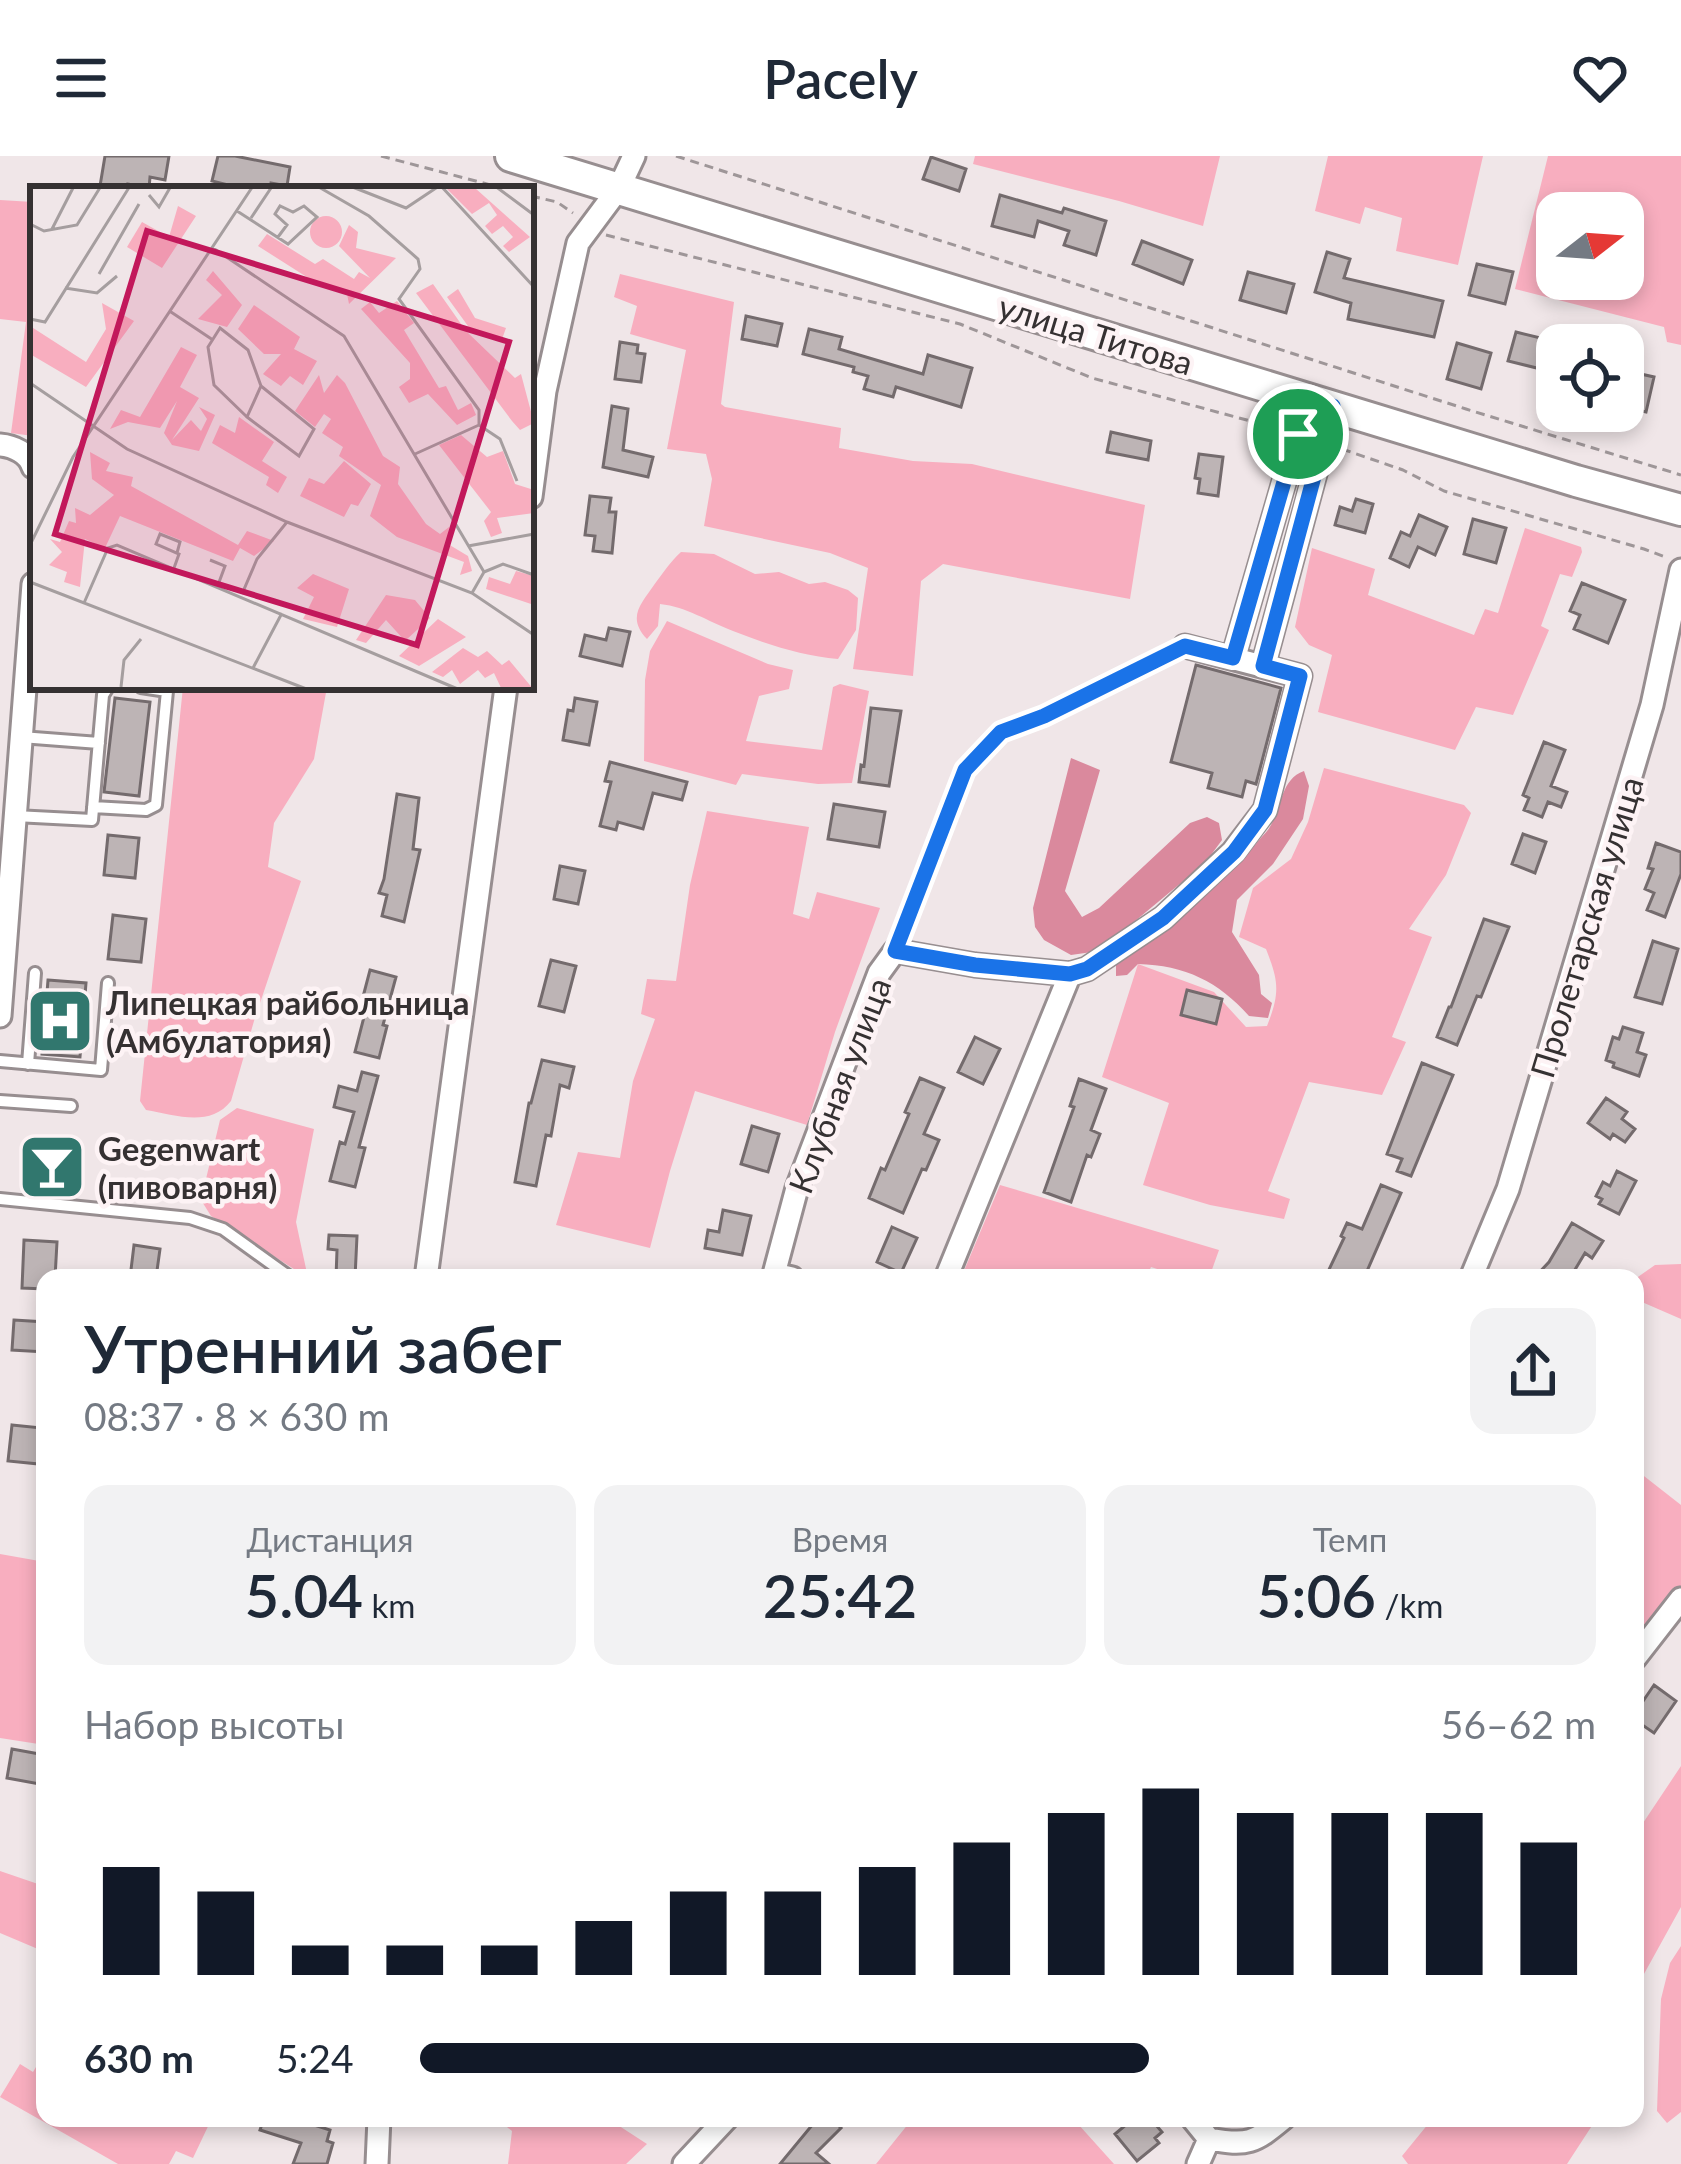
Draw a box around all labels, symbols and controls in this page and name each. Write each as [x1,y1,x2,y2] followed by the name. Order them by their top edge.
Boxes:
[48,45,114,111] icon: menu
[1567,45,1633,111] icon: heart
[763,46,918,111] text: Pacely
[30,186,534,690] inset map
[1536,192,1644,300] north arrow
[1536,192,1644,432] map controls
[994,285,1198,383] street label: улица Титова
[1536,324,1644,432] button: locate
[1247,383,1349,485] pin
[1265,401,1331,467] icon: arrive
[1521,772,1651,1082] street label: Пролетарская улица
[780,972,898,1198] street label: Клубная улица
[105,982,470,1060] place label: Липецкая райбольница (Амбулатория)
[25,986,95,1056] hospital icon: Липецкая райбольница (Амбулатория)
[98,1128,277,1206] place label: Gegenwart (пивоварня)
[17,1132,87,1202] bar icon: Gegenwart (пивоварня)
[84,1308,562,1387] text: Утренний забег
[1470,1308,1596,1434] button: share
[84,1393,389,1439] text: 08:37 · 8 × 630 m
[246,1519,414,1559] text: Дистанция
[792,1519,888,1559] text: Время
[1313,1519,1387,1559] text: Темп
[245,1559,363,1631] text: 5.04
[763,1559,917,1631] text: 25:42
[1257,1559,1376,1631] text: 5:06
[363,1585,415,1625] text: km
[1376,1585,1443,1625] text: /km
[84,1701,344,1747] text: Набор высоты
[1441,1701,1596,1747] text: 56–62 m
[84,2035,194,2081] text: 630 m
[276,2035,354,2081] text: 5:24

